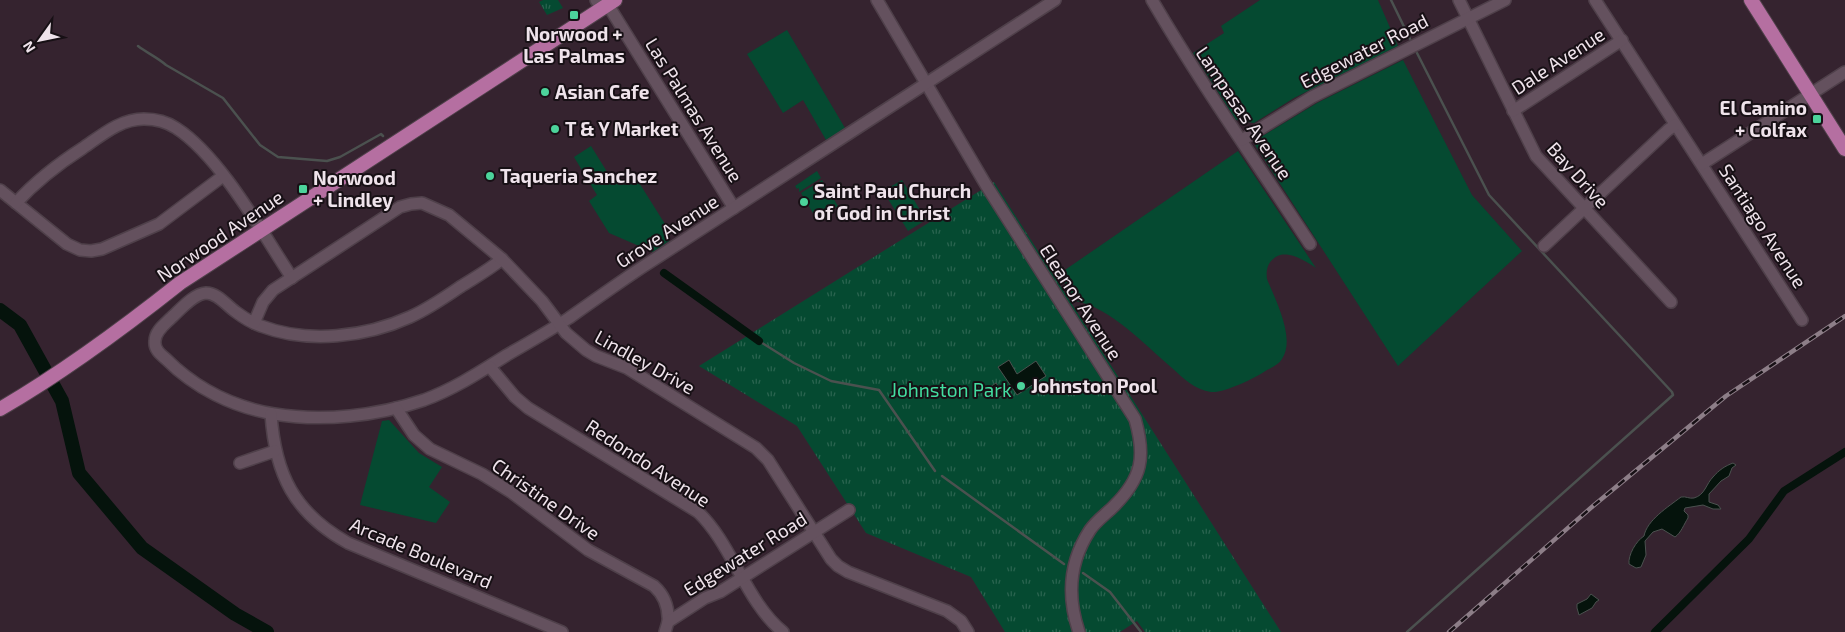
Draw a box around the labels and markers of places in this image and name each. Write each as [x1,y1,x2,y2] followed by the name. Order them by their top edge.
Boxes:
[568,9,580,21] marker: Norwood + Las Palmas
[523,22,625,67] place label: Norwood + Las Palmas
[555,80,650,103] place label: Asian Cafe
[539,86,551,98] marker: Asian Cafe
[1719,96,1807,141] place label: El Camino + Colfax
[1811,113,1823,125] marker: El Camino + Colfax
[565,117,679,140] place label: T & Y Market
[549,123,561,135] marker: T & Y Market
[500,164,657,187] place label: Taqueria Sanchez
[313,166,396,212] place label: Norwood + Lindley
[484,170,496,182] marker: Taqueria Sanchez
[814,179,971,224] place label: Saint Paul Church of God in Christ
[297,183,309,195] marker: Norwood + Lindley
[798,196,810,208] marker: Saint Paul Church of God in Christ
[1031,374,1158,397] place label: Johnston Pool
[1015,380,1027,392] marker: Johnston Pool

